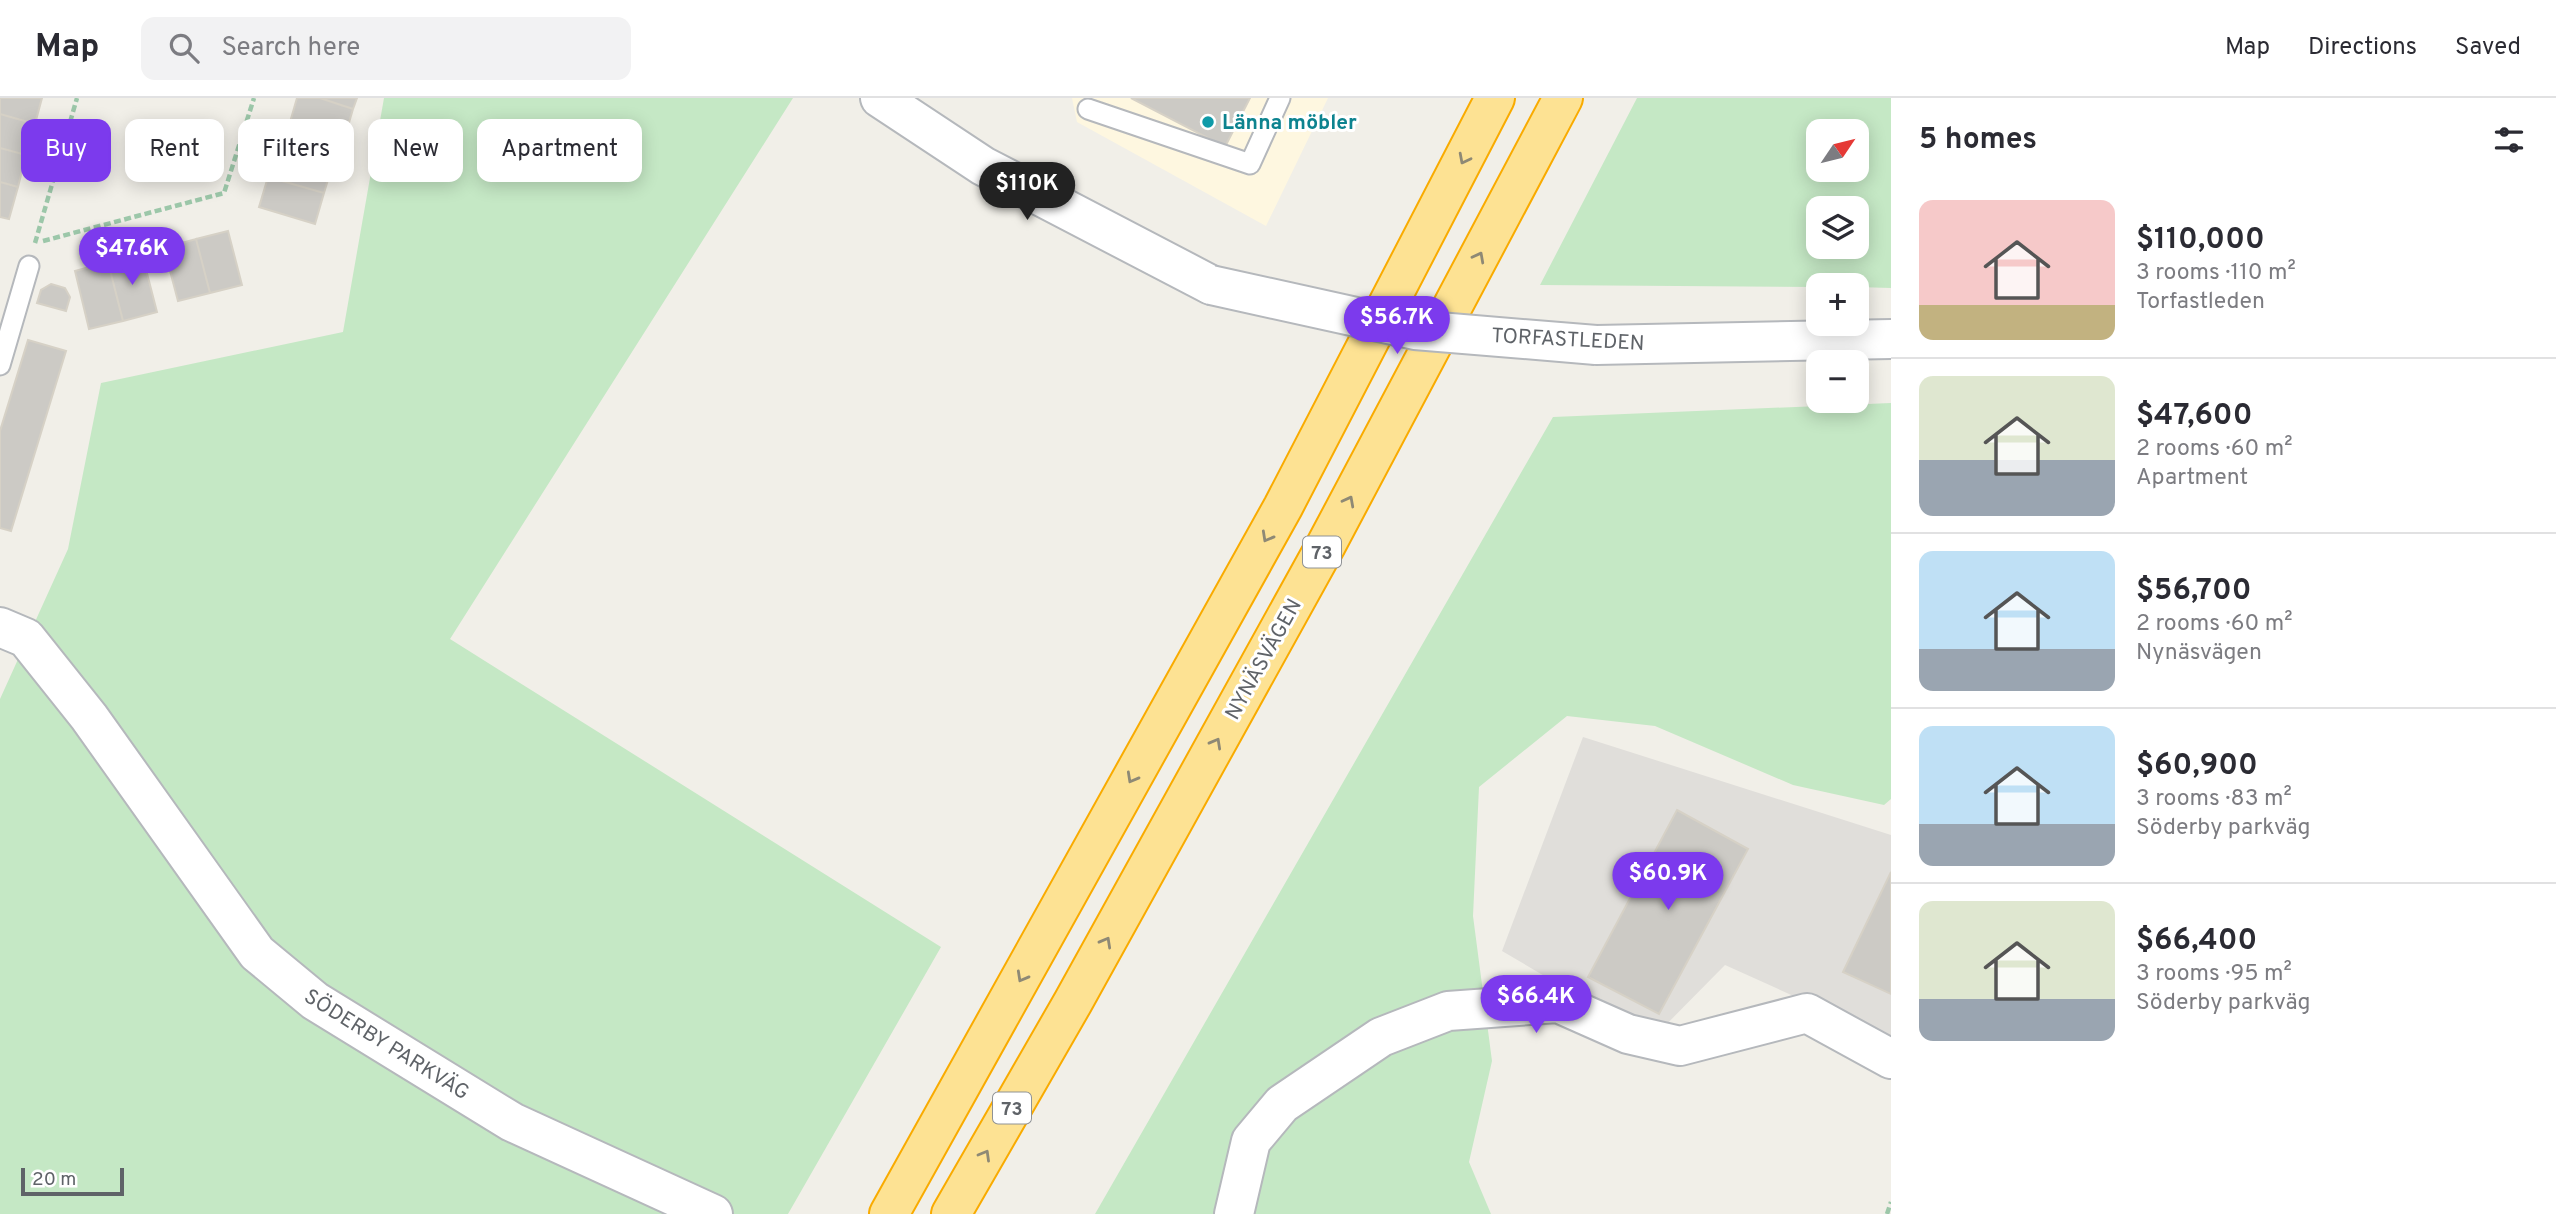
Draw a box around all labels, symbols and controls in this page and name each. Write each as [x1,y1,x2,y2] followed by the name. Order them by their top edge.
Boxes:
[141,17,631,80] search box
[35,27,99,69] text: Map
[165,29,203,67] icon: search
[221,32,360,65] text: Search here
[2225,33,2270,63] text: Map
[2308,33,2417,63] text: Directions
[2455,33,2521,63] text: Saved
[1222,110,1357,137] place label: Länna möbler
[1200,114,1216,130] marker: Länna möbler
[21,119,111,182] chip: Buy
[125,119,224,182] chip: Rent
[238,119,354,182] chip: Filters
[368,119,463,182] chip: New
[477,119,642,182] chip: Apartment
[1806,119,1869,182] north arrow
[1806,119,1869,413] map controls
[2490,121,2528,159] icon: filters
[1919,122,2037,159] text: 5 homes
[1459,152,1472,164] one-way arrow
[978,162,1076,222] pin: $110K
[995,170,1059,199] text: $110K
[1806,196,1869,259] button: layers
[2136,222,2265,259] text: $110,000
[75,228,189,287] pin: $47.6K
[1975,228,2059,312] icon: home
[95,235,169,264] text: $47.6K
[1471,252,1484,264] one-way arrow
[2136,259,2296,288] text: 3 rooms · 110 m²
[1806,273,1869,336] button: +
[2136,288,2265,317] text: Torfastleden
[1340,296,1454,356] pin: $56.7K
[1360,304,1434,333] text: $56.7K
[1491,323,1645,358] street label: TORFASTLEDEN
[1806,350,1869,413] button: −
[2136,398,2252,435] text: $47,600
[1975,404,2059,488] icon: home
[2136,435,2293,464] text: 2 rooms · 60 m²
[2136,464,2248,493] text: Apartment
[1341,496,1355,508] one-way arrow
[1261,529,1275,542] one-way arrow
[1303,536,1341,568] road number: 73
[2136,573,2252,610] text: $56,700
[1975,579,2059,663] icon: home
[1220,594,1309,725] street label: NYNÄSVÄGEN
[2136,610,2293,639] text: 2 rooms · 60 m²
[2136,639,2262,668] text: Nynäsvägen
[1208,738,1221,751] one-way arrow
[2136,748,2258,785] text: $60,900
[1975,754,2059,838] icon: home
[1127,771,1140,783] one-way arrow
[2136,785,2292,814] text: 3 rooms · 83 m²
[2136,814,2310,843] text: Söderby parkväg
[1611,852,1725,912] pin: $60.9K
[1628,860,1708,889] text: $60.9K
[2136,923,2257,960] text: $66,400
[1975,929,2059,1013] icon: home
[1098,937,1111,950] one-way arrow
[2136,960,2292,989] text: 3 rooms · 95 m²
[1017,970,1030,982] one-way arrow
[1479,976,1593,1035] pin: $66.4K
[1497,983,1575,1012] text: $66.4K
[299,984,474,1107] street label: SÖDERBY PARKVÄG
[2136,989,2310,1018] text: Söderby parkväg
[993,1092,1031,1124] road number: 73
[977,1149,990,1162] one-way arrow
[21,1165,124,1197] scale bar
[32,1168,76,1192] text: 20 m

